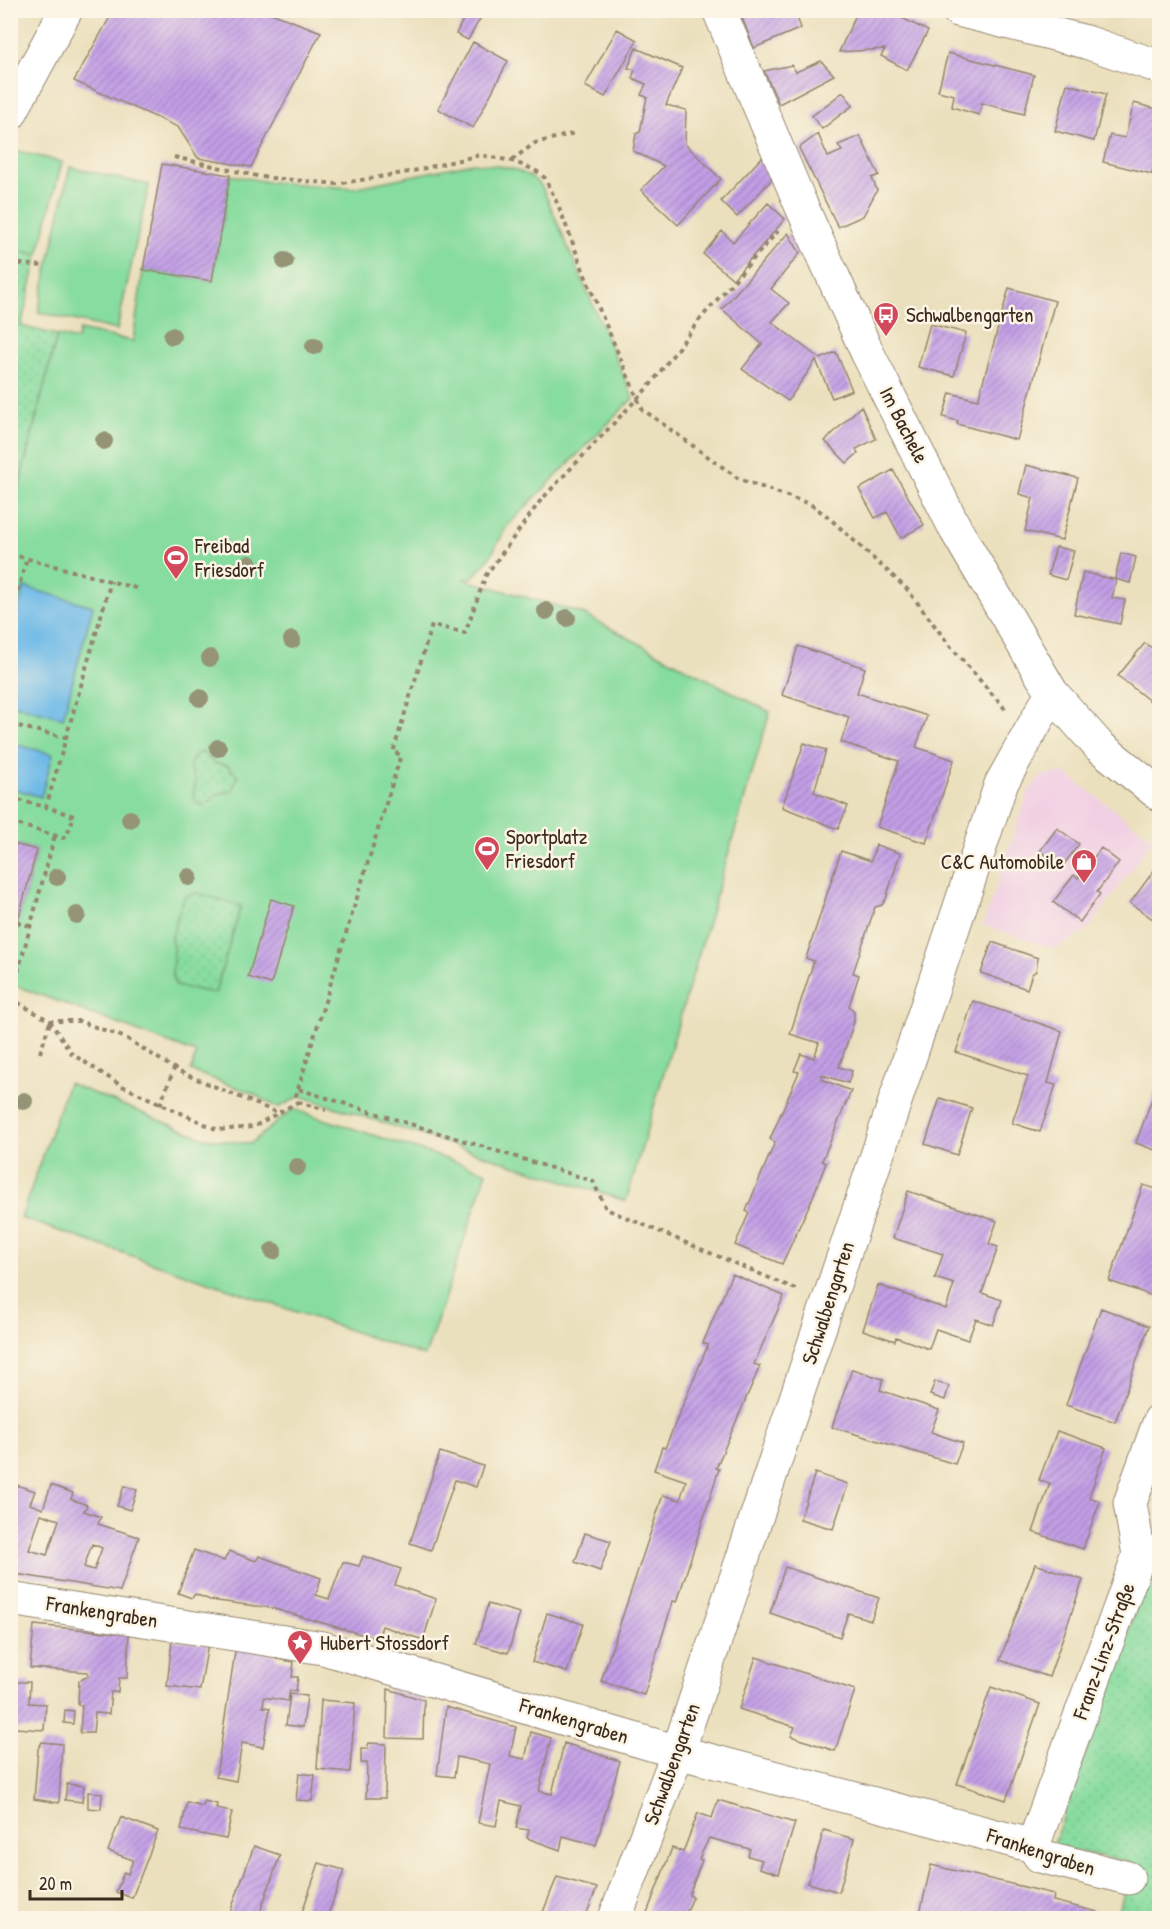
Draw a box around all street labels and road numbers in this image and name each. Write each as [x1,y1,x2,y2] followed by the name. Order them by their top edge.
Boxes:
[873,382,936,468] street label: Im Bachele
[794,1238,861,1368] street label: Schwalbengarten
[1065,1579,1142,1724] street label: Franz-Linz-Straße
[43,1588,160,1635] street label: Frankengraben
[515,1690,632,1751] street label: Frankengraben
[636,1699,707,1829] street label: Schwalbengarten
[982,1820,1099,1883] street label: Frankengraben

